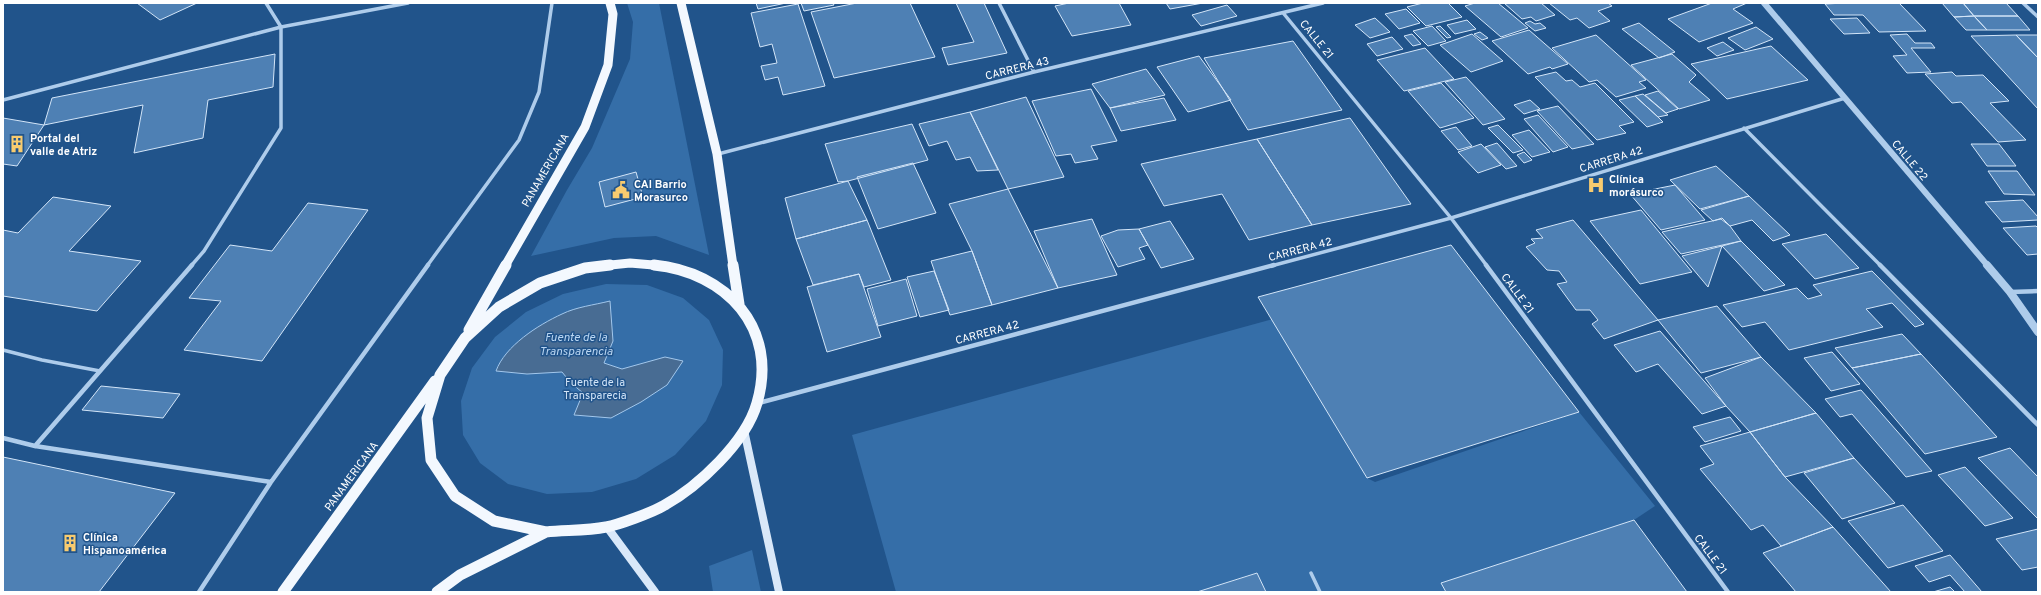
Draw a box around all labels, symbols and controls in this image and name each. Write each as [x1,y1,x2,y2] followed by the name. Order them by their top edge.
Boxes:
[1296,17,1336,62] street label: CALLE 21
[984,54,1051,84] street label: CARRERA 43
[519,131,573,210] street label: PANAMERICANA
[30,132,97,159] place label: Portal del valle de Atriz
[7,134,27,154] building icon: Portal del valle de Atriz
[1888,137,1930,184] street label: CALLE 22
[1578,144,1645,176] street label: CARRERA 42
[1609,173,1664,200] place label: Clínica morásurco
[1586,175,1606,195] hospital icon: Clínica morásurco
[634,178,688,205] place label: CAI Barrio Morasurco
[611,180,631,200] public building icon: CAI Barrio Morasurco
[1267,235,1334,265] street label: CARRERA 42
[1498,271,1537,316] street label: CALLE 21
[954,318,1021,348] street label: CARRERA 42
[539,330,613,360] water label: Fuente de la Transparencia
[563,376,627,403] park label: Fuente de la Transparecia
[322,439,382,514] street label: PANAMERICANA
[83,531,167,558] place label: Clínica Hispanoamérica
[1691,532,1730,577] street label: CALLE 21
[60,533,80,553] building icon: Clínica Hispanoamérica

